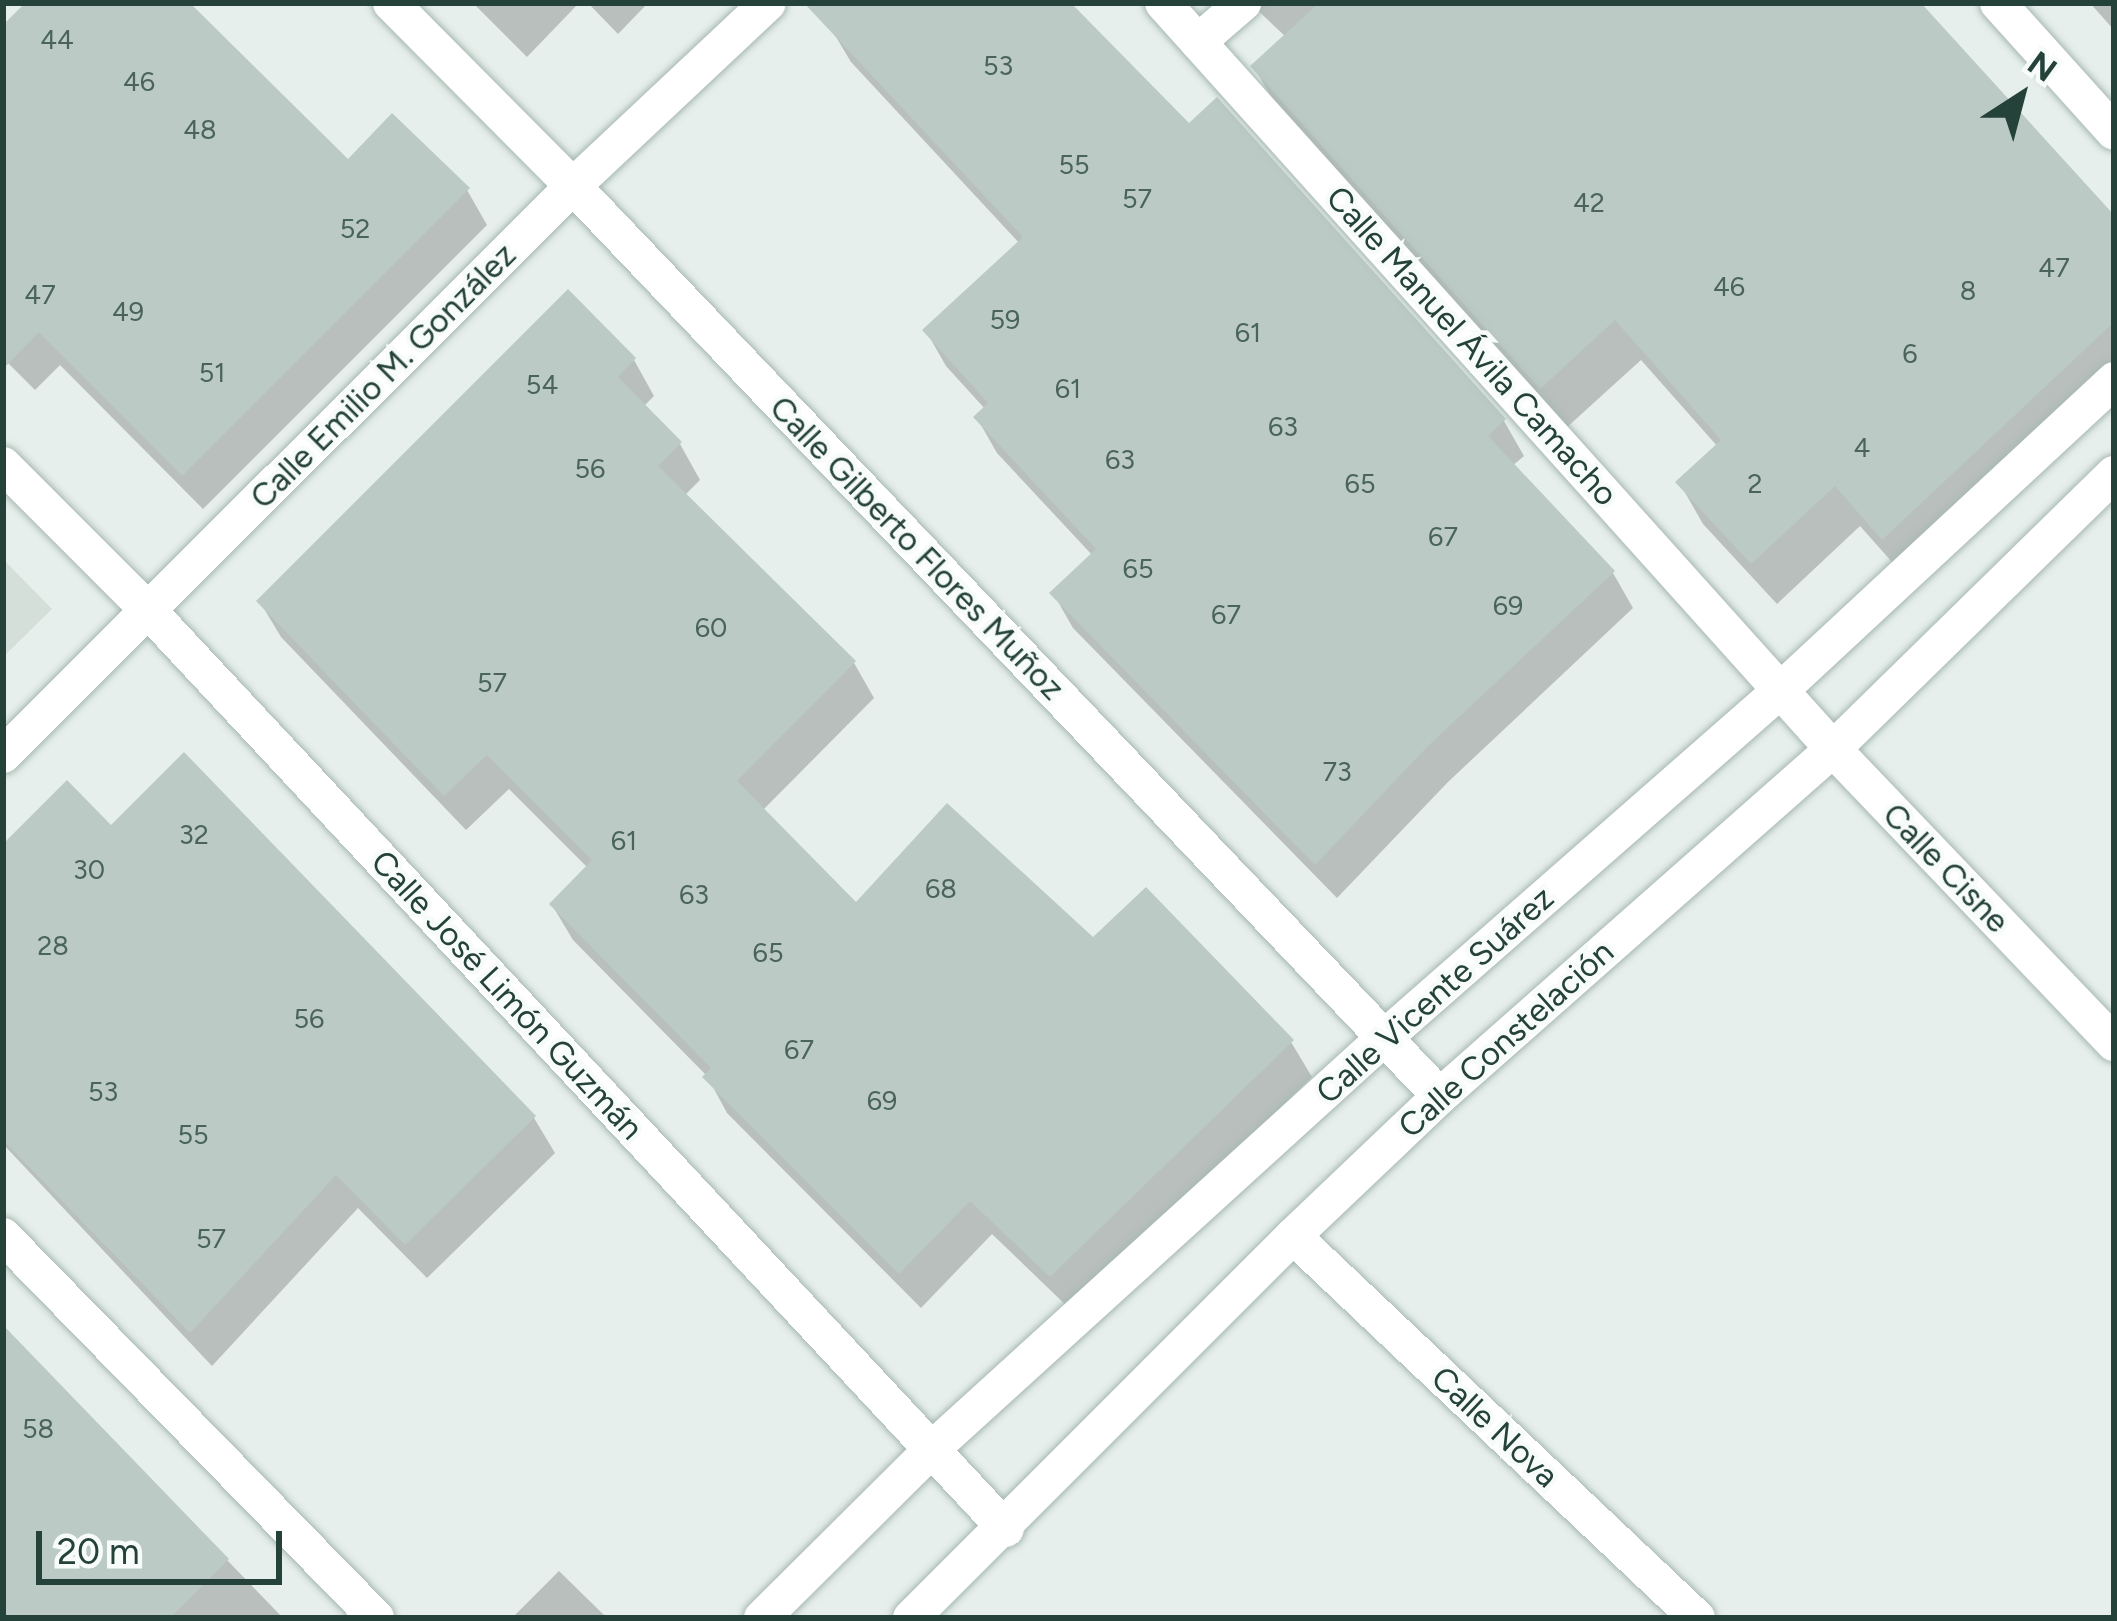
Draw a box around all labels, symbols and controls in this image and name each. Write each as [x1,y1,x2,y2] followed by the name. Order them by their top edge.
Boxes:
[40,24,74,56] house number: 44
[1961,36,2081,156] north arrow
[2021,43,2064,90] text: N
[983,50,1013,82] house number: 53
[123,66,155,98] house number: 46
[183,114,217,146] house number: 48
[1058,149,1090,181] house number: 55
[1318,178,1626,514] street label: Calle Manuel Ávila Camacho
[1122,183,1152,215] house number: 57
[1573,187,1605,219] house number: 42
[340,213,370,245] house number: 52
[242,235,524,517] street label: Calle Emilio M. González
[2038,252,2070,284] house number: 47
[1713,271,1745,303] house number: 46
[1960,275,1976,307] house number: 8
[24,279,56,311] house number: 47
[112,296,144,328] house number: 49
[990,304,1020,336] house number: 59
[1235,317,1261,349] house number: 61
[1902,338,1918,370] house number: 6
[199,357,225,389] house number: 51
[526,369,558,401] house number: 54
[1055,373,1081,405] house number: 61
[762,388,1072,708] street label: Calle Gilberto Flores Muñoz
[1268,411,1298,443] house number: 63
[1854,432,1870,464] house number: 4
[1105,444,1135,476] house number: 63
[575,453,605,485] house number: 56
[1345,468,1375,500] house number: 65
[1747,468,1763,500] house number: 2
[1428,521,1458,553] house number: 67
[1123,553,1153,585] house number: 65
[1493,590,1523,622] house number: 69
[1211,599,1241,631] house number: 67
[695,612,727,644] house number: 60
[477,667,507,699] house number: 57
[1322,756,1352,788] house number: 73
[1875,795,2017,941] street label: Calle Cisne
[179,819,209,851] house number: 32
[611,825,637,857] house number: 61
[363,842,651,1148] street label: Calle José Limón Guzmán
[73,854,105,886] house number: 30
[925,873,957,905] house number: 68
[1308,878,1562,1112] street label: Calle Vicente Suárez
[679,879,709,911] house number: 63
[37,930,69,962] house number: 28
[1390,932,1622,1146] street label: Calle Constelación
[753,937,783,969] house number: 65
[294,1003,324,1035] house number: 56
[784,1034,814,1066] house number: 67
[88,1076,118,1108] house number: 53
[867,1085,897,1117] house number: 69
[177,1119,209,1151] house number: 55
[196,1223,226,1255] house number: 57
[1423,1358,1567,1496] street label: Calle Nova
[22,1413,54,1445] house number: 58
[42,1507,288,1581] scale bar
[57,1530,140,1573] text: 20 m

